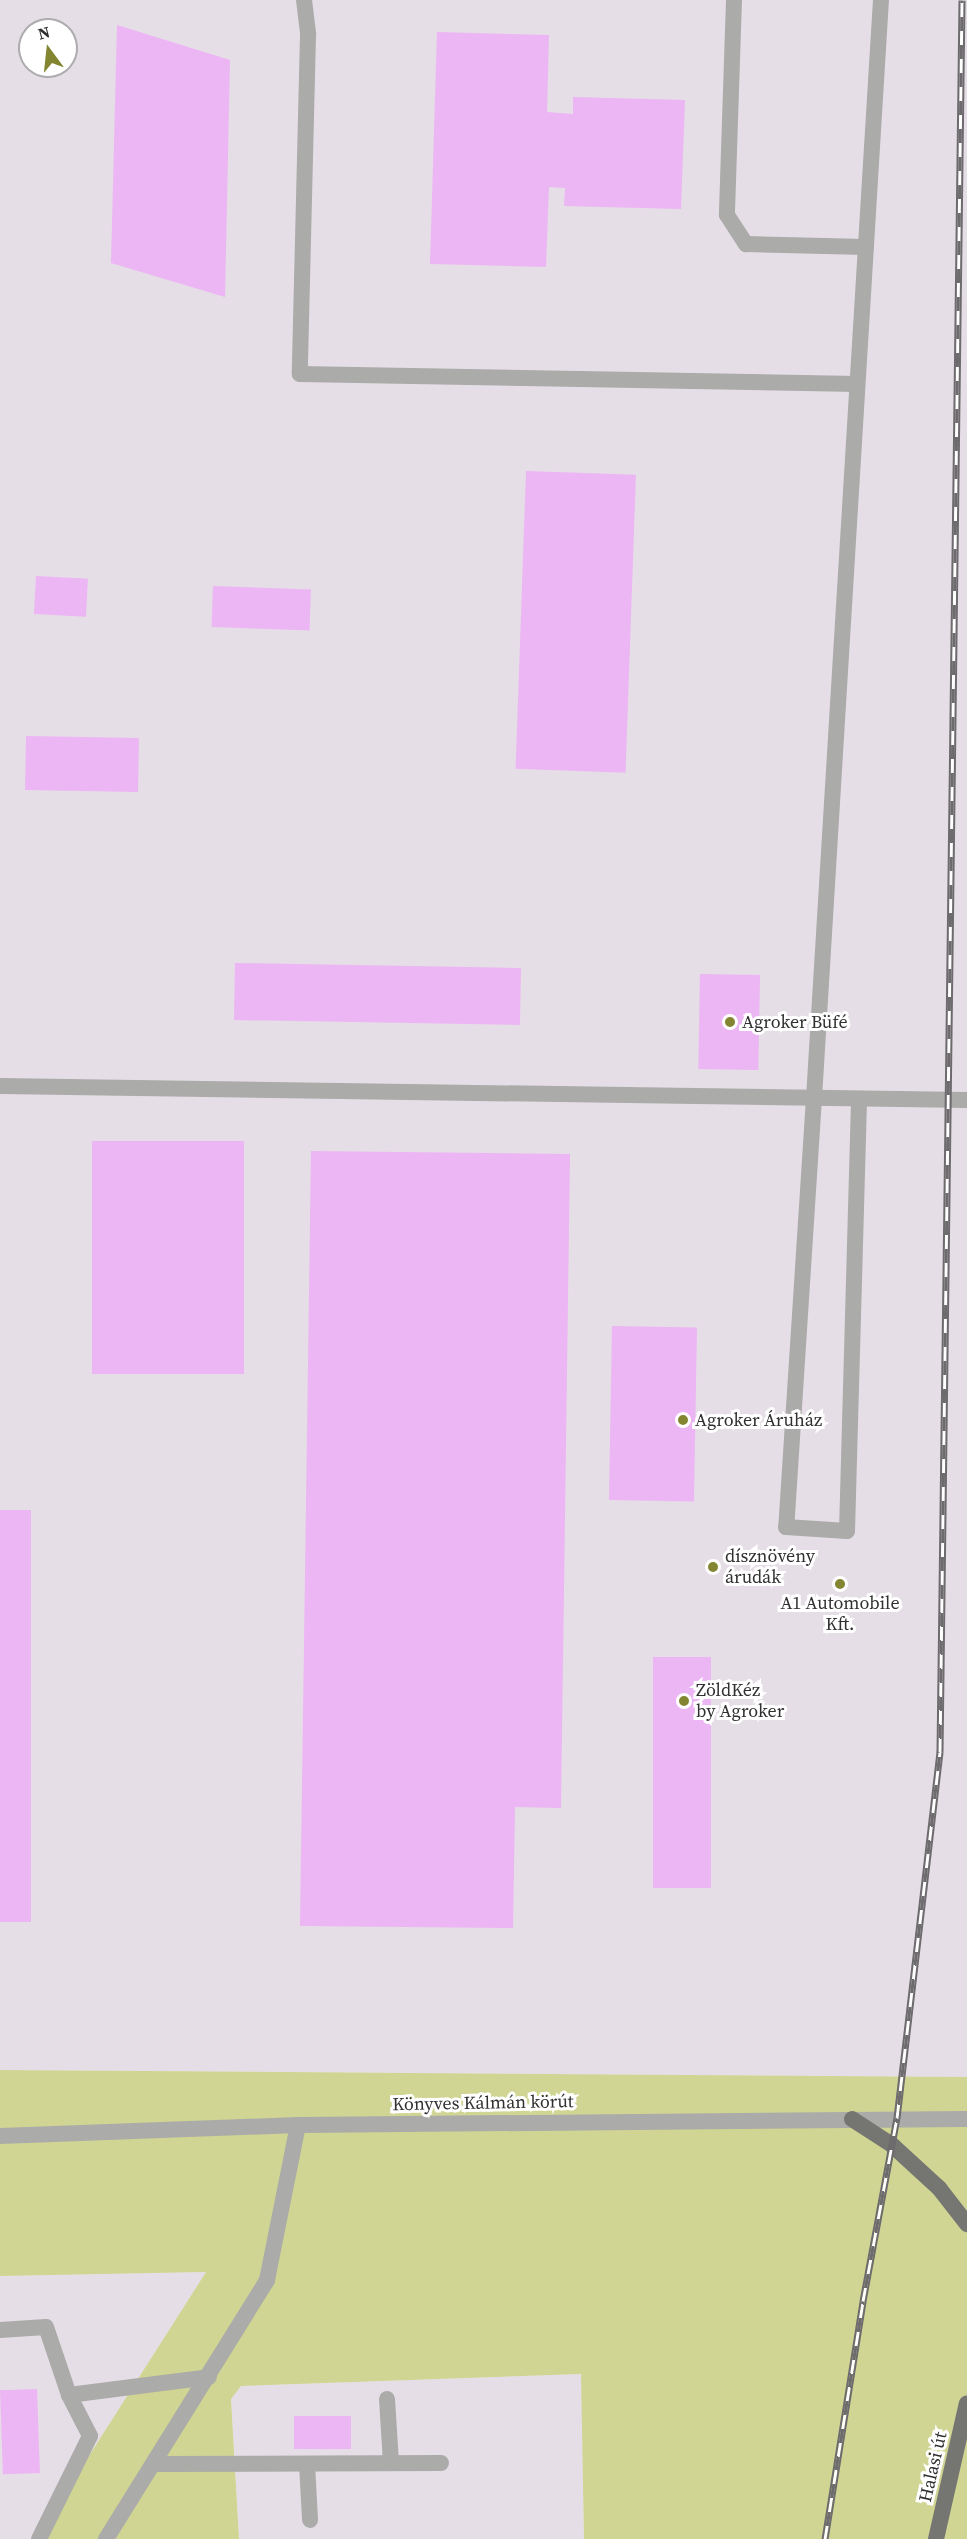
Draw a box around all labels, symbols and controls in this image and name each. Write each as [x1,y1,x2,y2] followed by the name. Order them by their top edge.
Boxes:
[18,18,78,78] north arrow
[35,20,52,45] text: N
[742,1011,848,1033] place label: Agroker Büfé
[723,1015,737,1029] marker: Agroker Büfé
[695,1409,822,1431] place label: Agroker Áruház
[676,1413,690,1427] marker: Agroker Áruház
[725,1546,815,1588] place label: dísznövény árudák
[706,1560,720,1574] marker: dísznövény árudák
[833,1577,847,1591] marker: A1 Automobile Kft.
[780,1593,900,1636] place label: A1 Automobile Kft.
[696,1680,784,1722] place label: ZöldKéz by Agroker
[677,1694,691,1708] marker: ZöldKéz by Agroker
[392,2091,574,2115] street label: Könyves Kálmán körút
[914,2430,952,2504] street label: Halasi út

